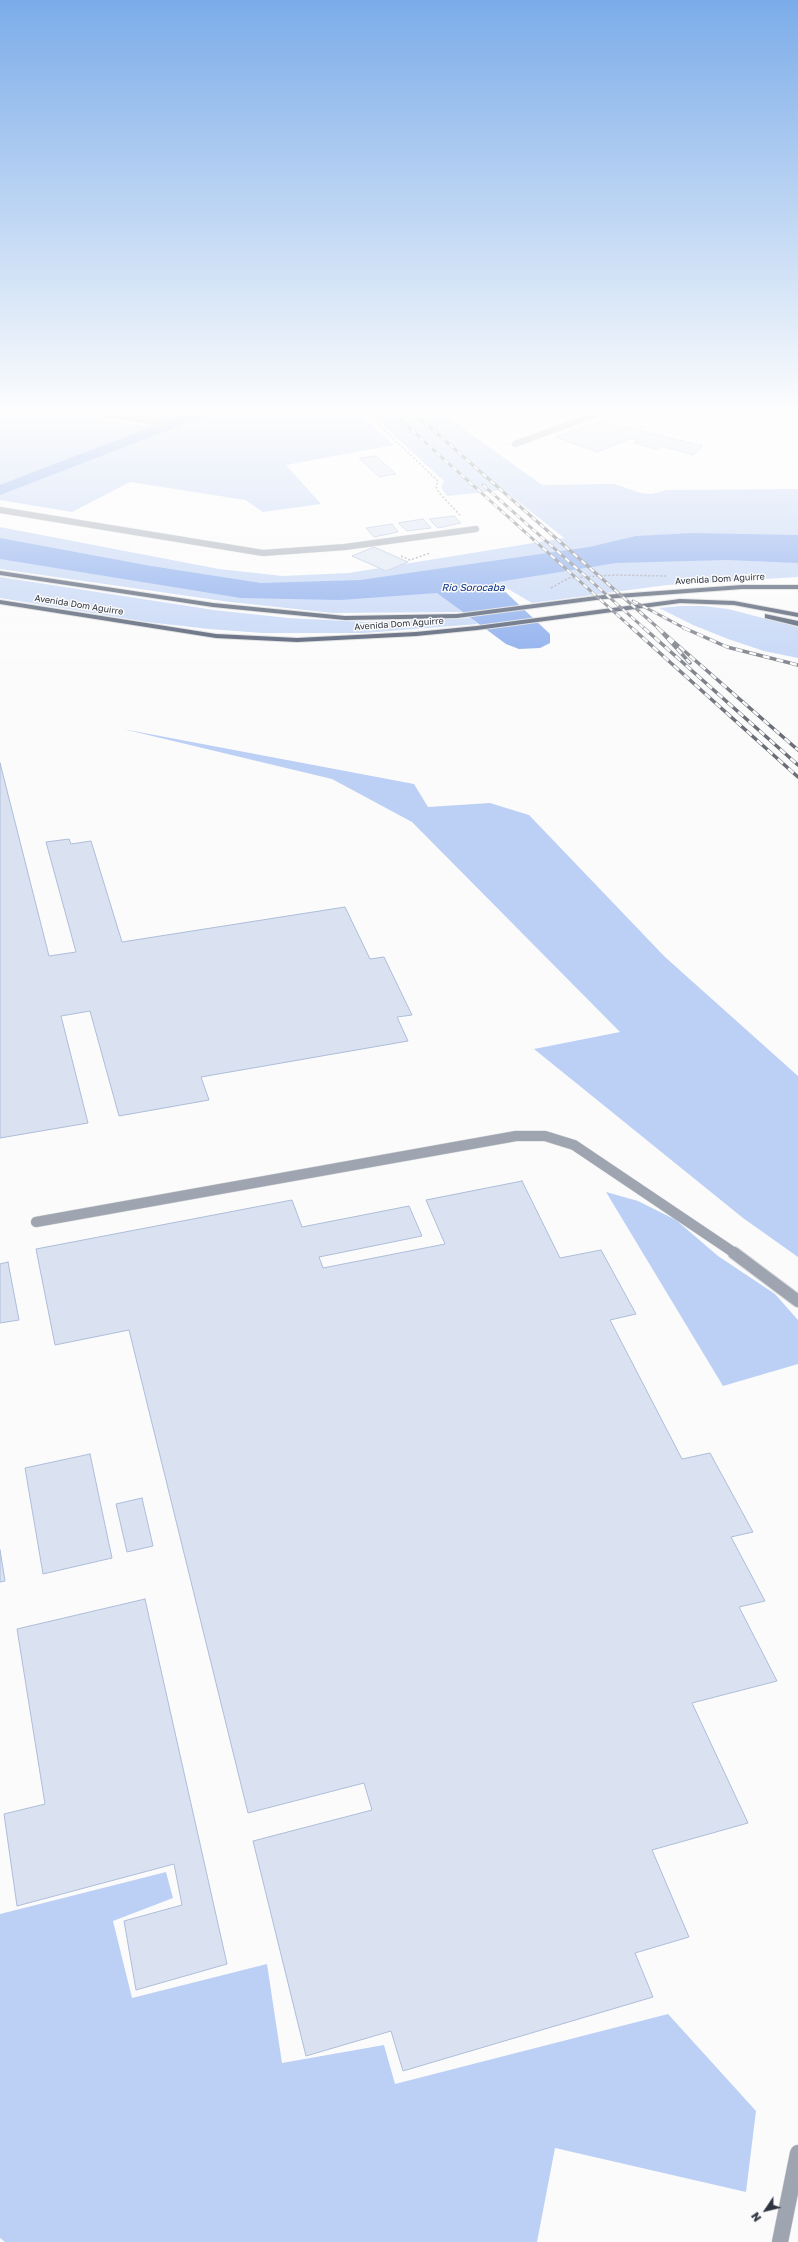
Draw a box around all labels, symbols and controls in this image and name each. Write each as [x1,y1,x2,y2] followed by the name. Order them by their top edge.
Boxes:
[675,571,765,587] street label: Avenida Dom Aguirre
[441,582,505,594] water label: Rio Sorocaba
[34,593,124,617] street label: Avenida Dom Aguirre
[354,615,444,633] street label: Avenida Dom Aguirre
[746,2190,786,2230] north arrow
[748,2210,763,2224] text: N

